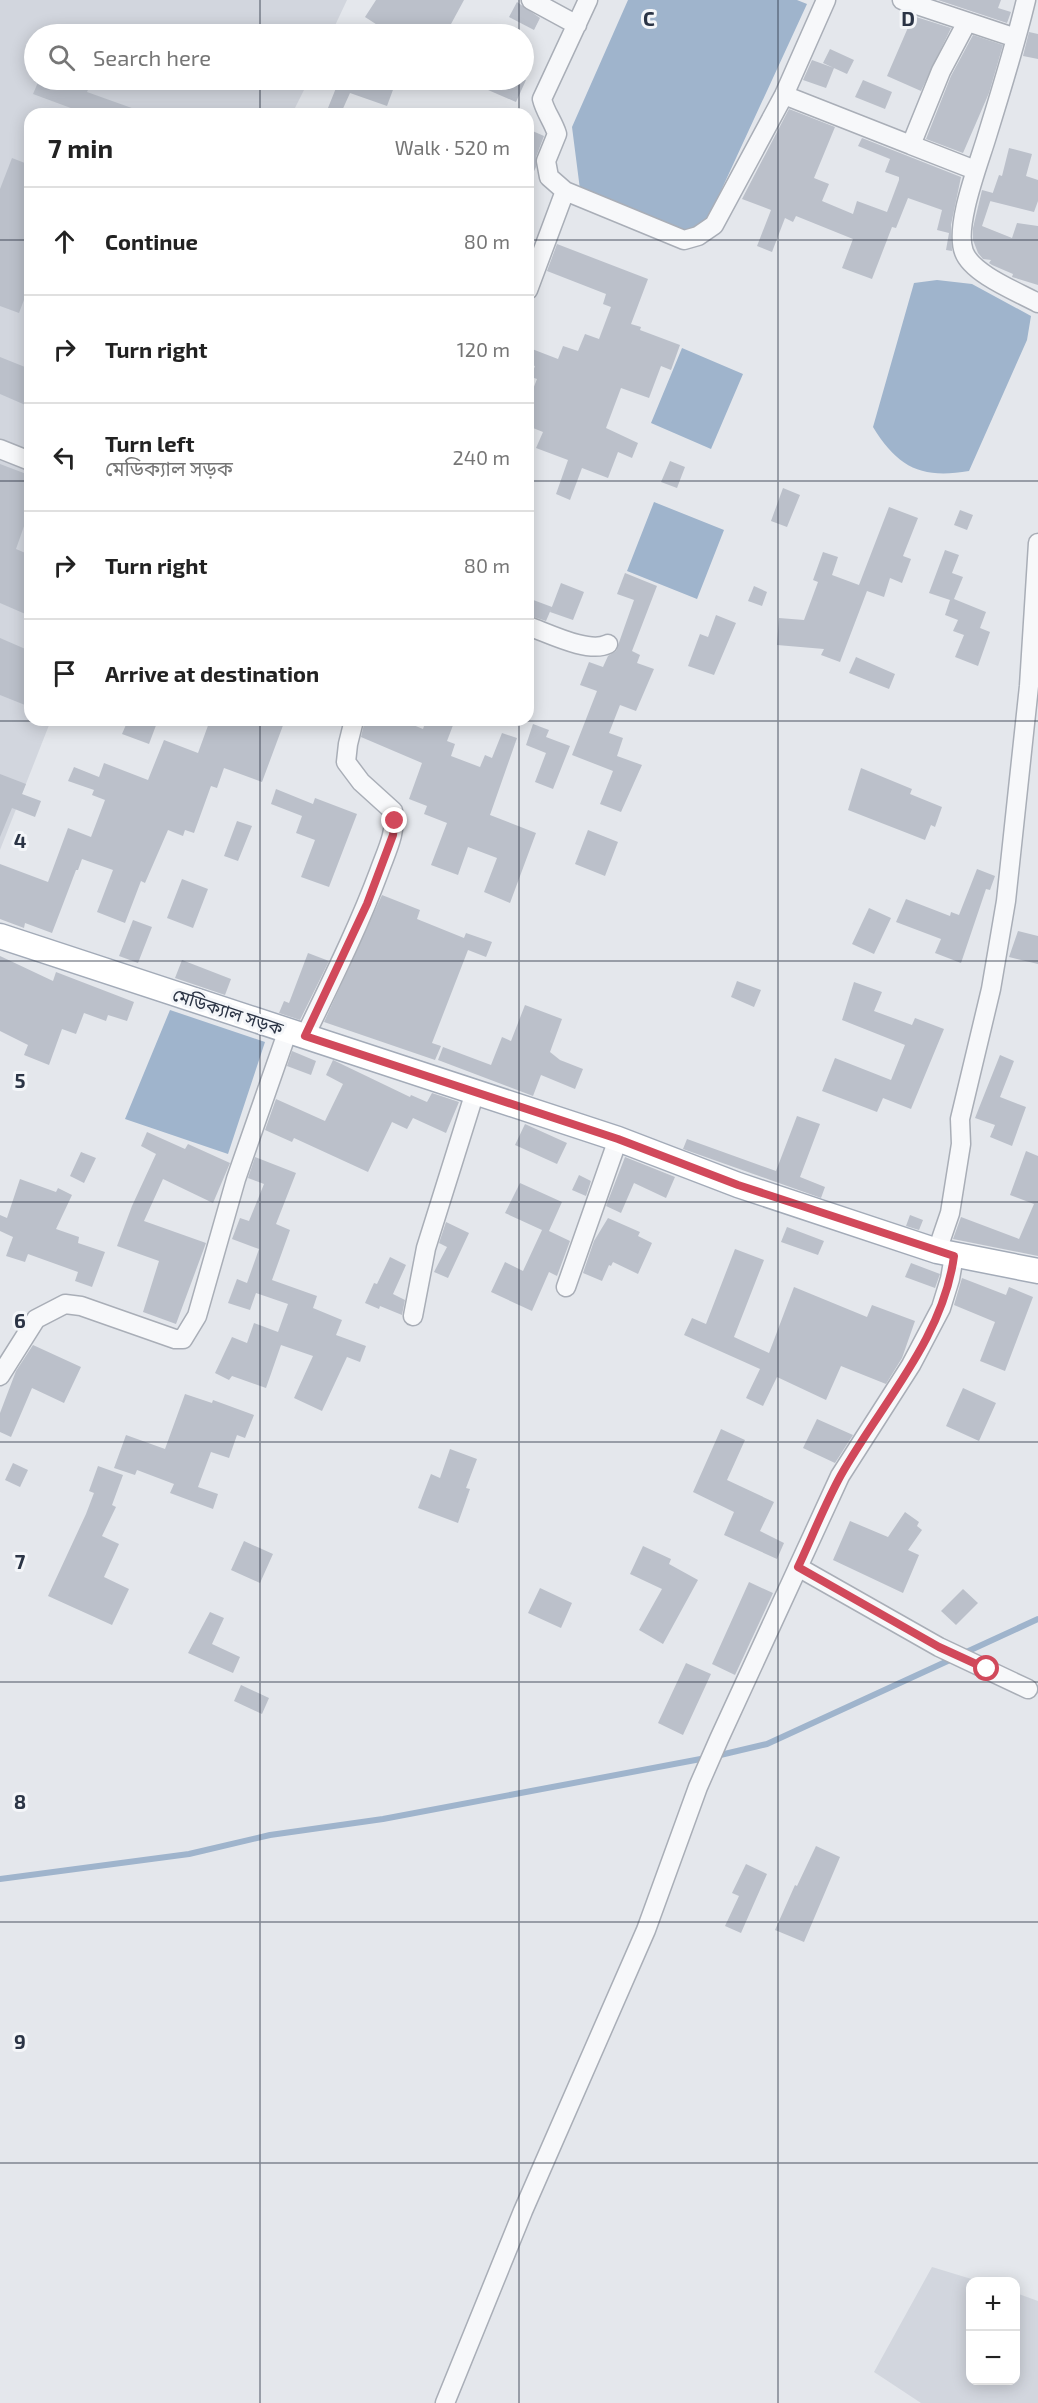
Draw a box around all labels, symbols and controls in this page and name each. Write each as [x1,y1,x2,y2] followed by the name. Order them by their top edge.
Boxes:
[643,6,655,30] text: C
[901,6,915,30] text: D
[24,24,534,90] search box
[45,41,78,74] icon: search
[93,44,211,70] text: Search here
[48,132,113,163] text: 7 min
[395,135,510,159] text: Walk · 520 m
[48,225,81,258] icon: ahead
[105,228,198,254] text: Continue
[464,229,510,253] text: 80 m
[48,333,81,366] icon: right
[105,336,207,362] text: Turn right
[457,337,510,361] text: 120 m
[105,430,194,456] text: Turn left
[48,441,81,474] icon: left
[452,445,510,469] text: 240 m
[105,456,233,480] text: মেডিক্যাল সড়ক
[48,549,81,582] icon: right
[105,552,207,578] text: Turn right
[464,553,510,577] text: 80 m
[48,657,81,690] icon: arrive
[105,660,319,686] text: Arrive at destination
[381,807,407,833] route end
[14,828,27,852] text: 4
[170,983,287,1039] street label: মেডিক্যাল সড়ক
[14,1068,26,1092] text: 5
[14,1308,26,1332] text: 6
[15,1549,26,1573] text: 7
[973,1655,999,1681] route start
[14,1789,26,1813] text: 8
[14,2029,26,2053] text: 9
[966,2277,1020,2385] map controls
[966,2277,1020,2331] button: +
[966,2331,1020,2385] button: −

